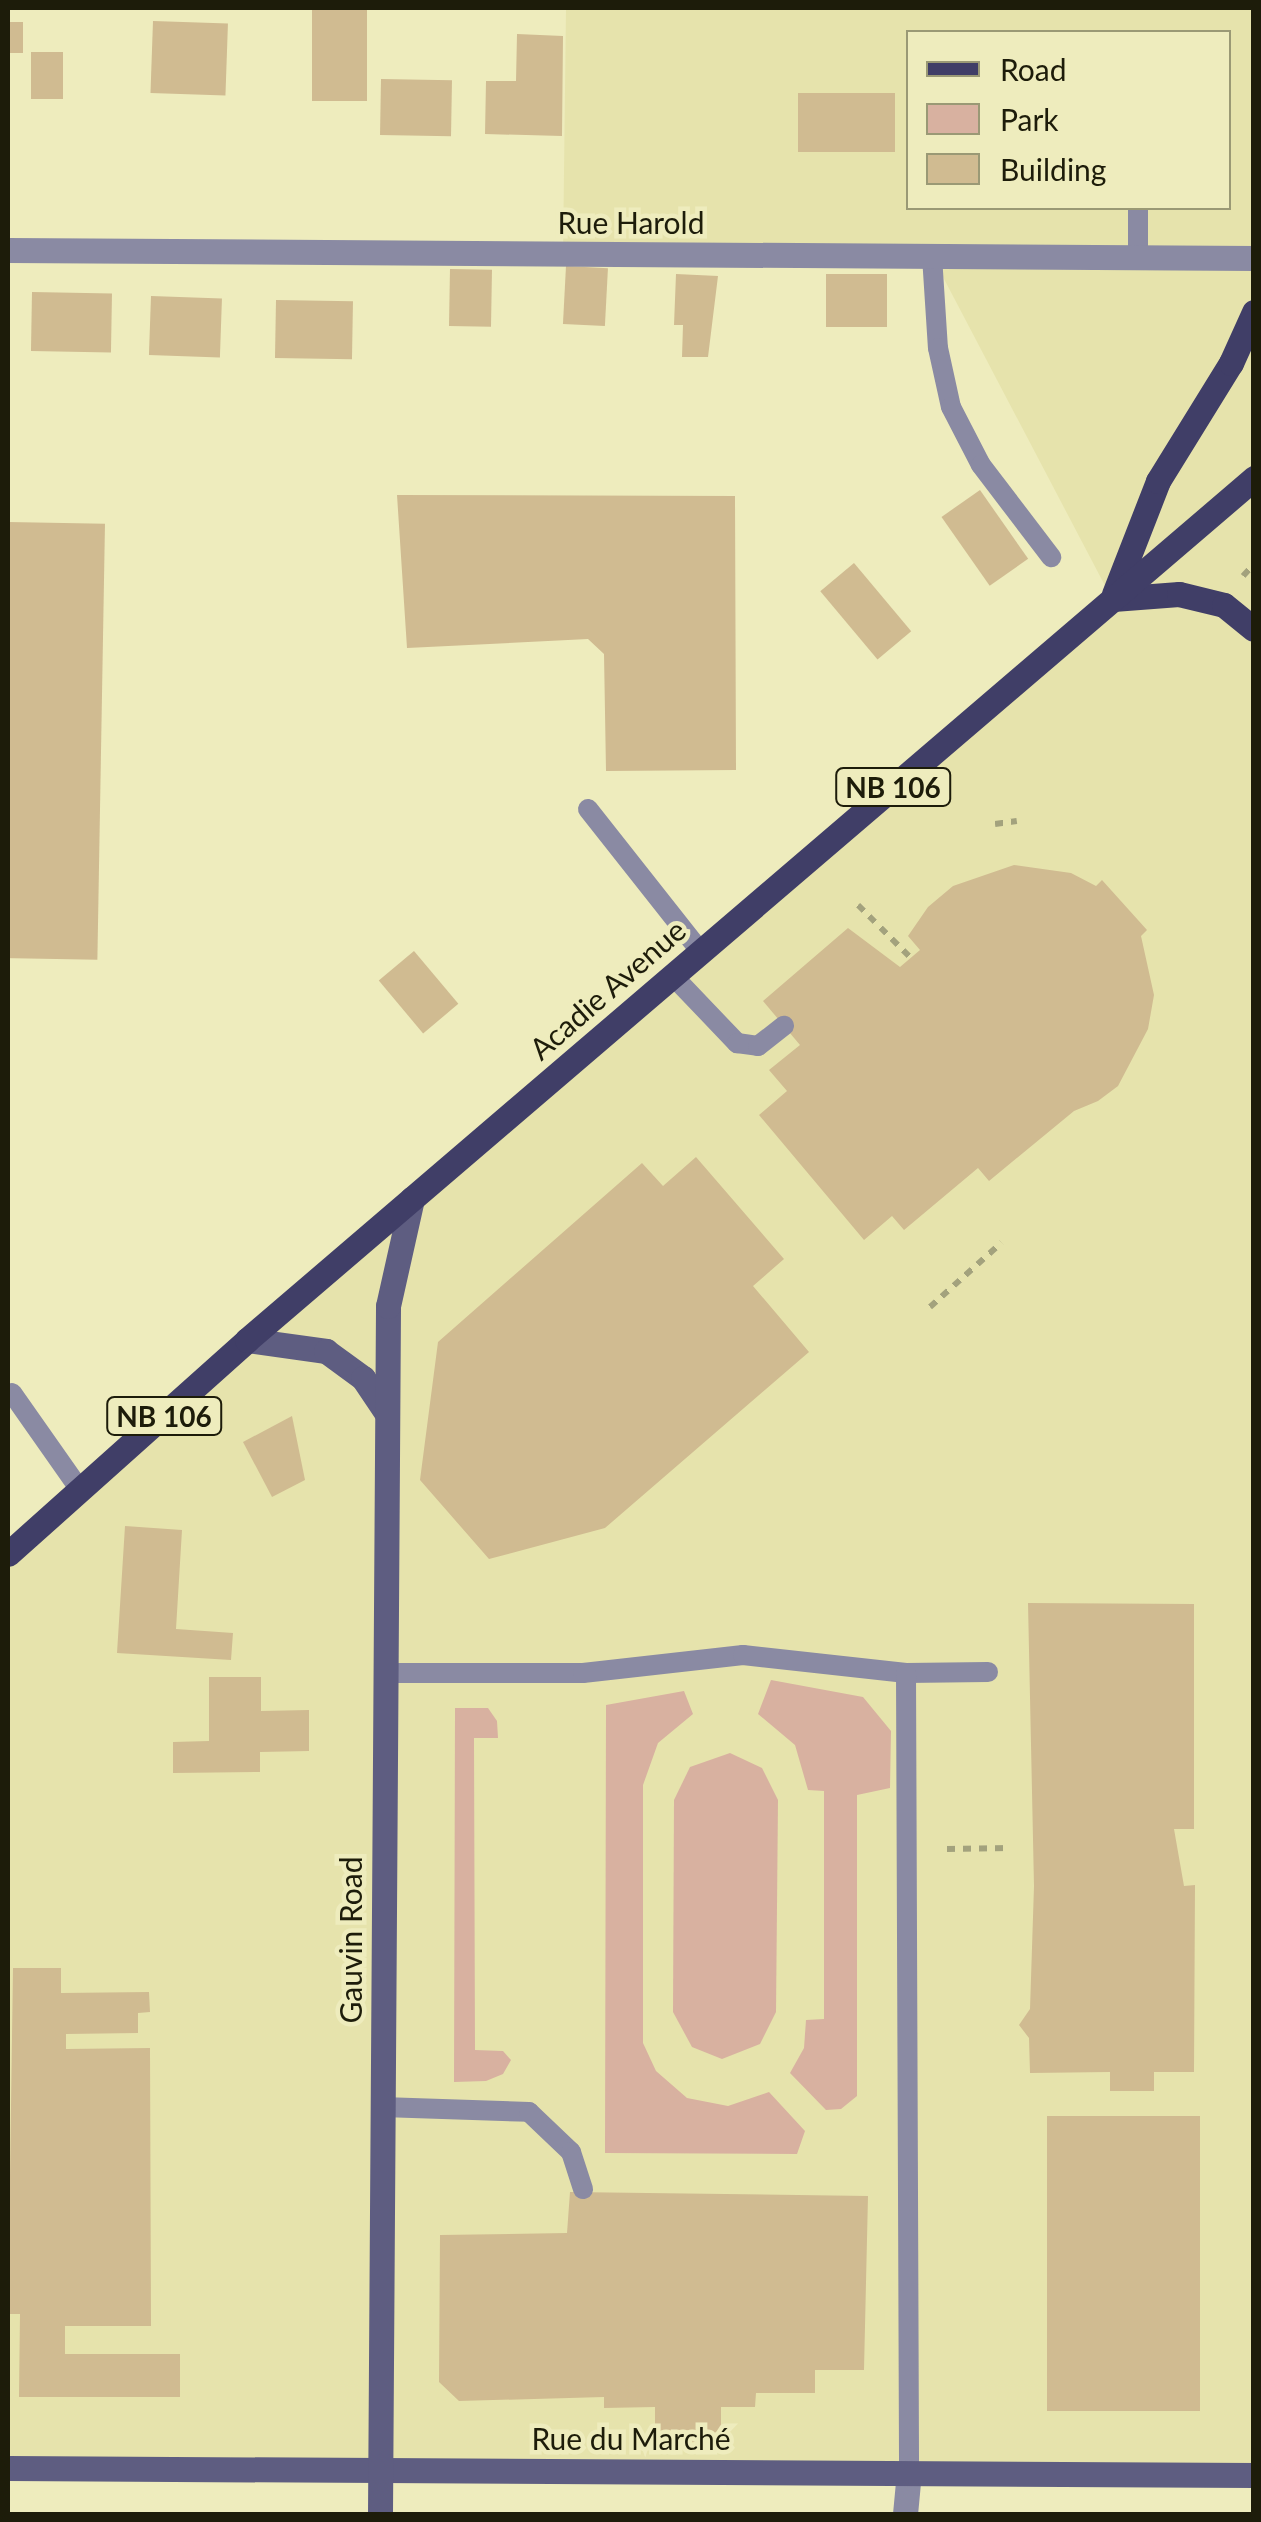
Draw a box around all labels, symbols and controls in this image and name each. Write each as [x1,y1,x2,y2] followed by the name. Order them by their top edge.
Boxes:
[906,30,1231,210] legend
[1000,51,1067,87] text: Road
[1000,101,1059,137] text: Park
[1000,151,1106,187] text: Building
[558,204,704,240] street label: Rue Harold
[833,764,953,810] road number: NB 106
[521,911,693,1067] street label: Acadie Avenue
[104,1393,224,1439] road number: NB 106
[332,1856,368,2024] street label: Gauvin Road
[531,2420,731,2456] street label: Rue du Marché

